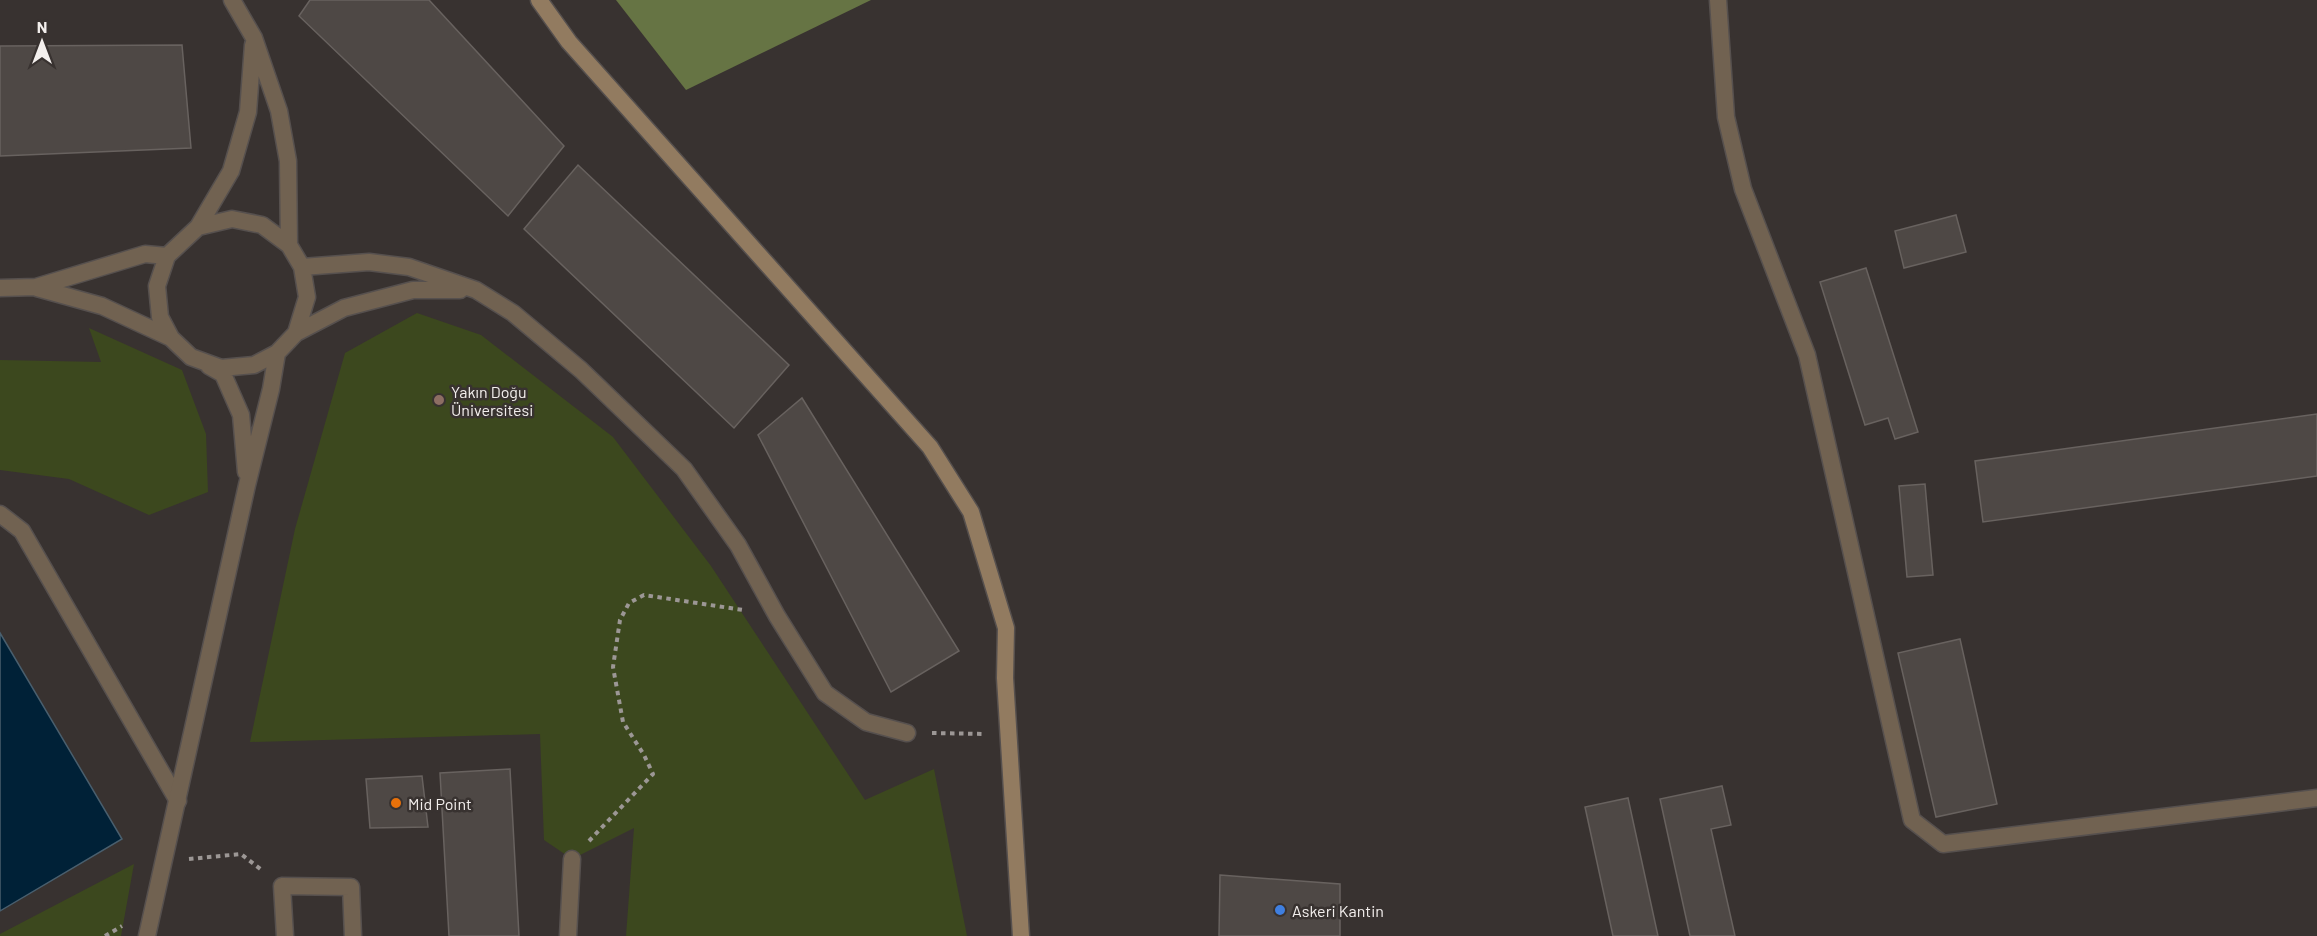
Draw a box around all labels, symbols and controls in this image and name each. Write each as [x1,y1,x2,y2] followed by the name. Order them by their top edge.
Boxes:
[12,12,72,72] north arrow
[37,17,47,36] text: N
[451,382,533,419] place label: Yakın Doğu Üniversitesi
[432,393,446,407] marker: Yakın Doğu Üniversitesi
[408,794,472,813] place label: Mid Point
[389,796,403,810] marker: Mid Point
[1292,901,1384,920] place label: Askeri Kantin
[1273,903,1287,917] marker: Askeri Kantin

